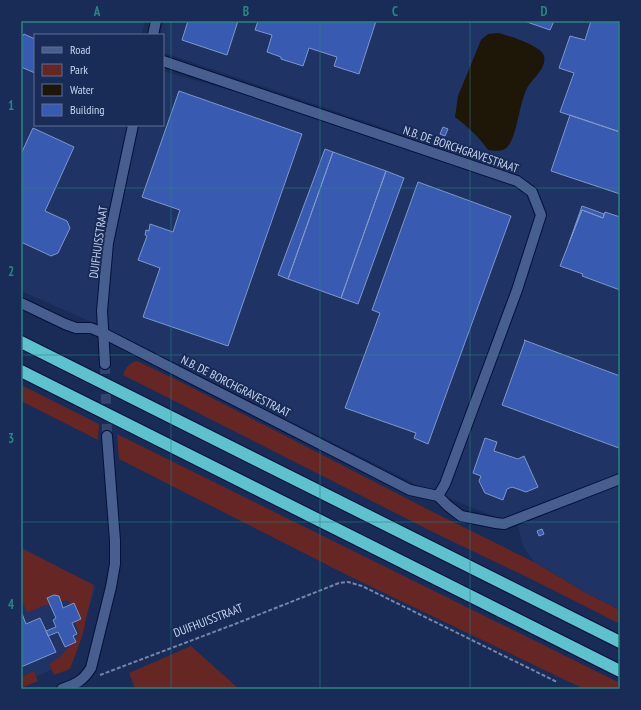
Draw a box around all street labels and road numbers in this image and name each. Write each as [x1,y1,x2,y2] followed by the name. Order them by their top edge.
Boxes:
[401,122,521,176] street label: N.B. DE BORCHGRAVESTRAAT
[85,204,111,279] street label: DUIFHUISSTRAAT
[179,352,294,420] street label: N.B. DE BORCHGRAVESTRAAT
[171,600,245,640] street label: DUIFHUISSTRAAT

